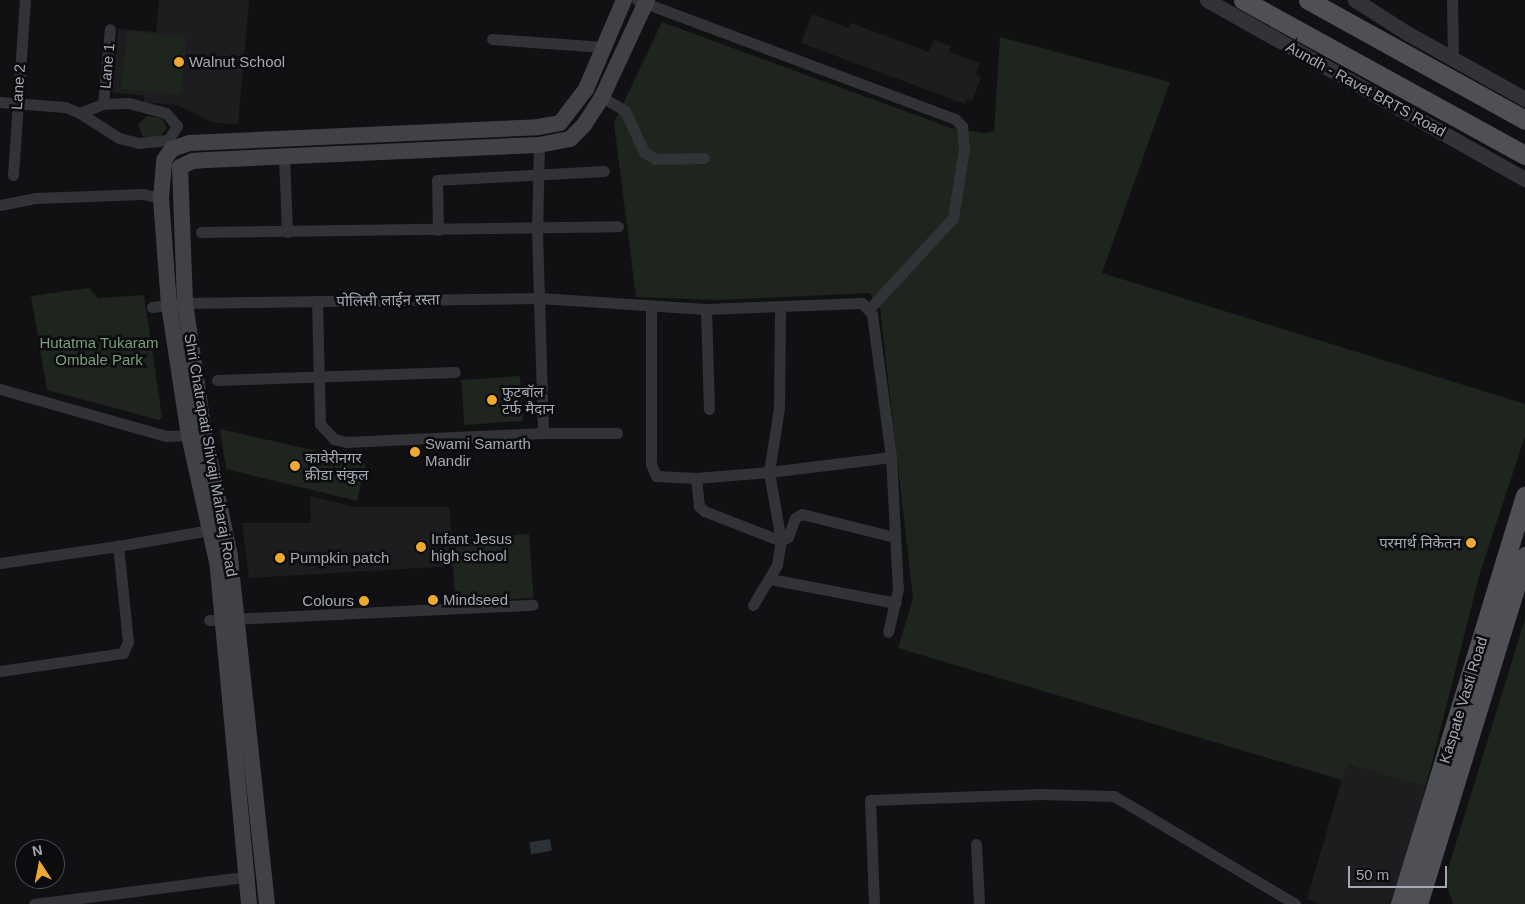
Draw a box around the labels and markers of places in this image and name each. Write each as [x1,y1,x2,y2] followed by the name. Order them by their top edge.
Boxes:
[189,53,285,71] place label: Walnut School
[173,56,185,68] marker: Walnut School
[502,382,554,417] place label: फुटबॉल टर्फ मैदान
[486,394,498,406] marker: फुटबॉल टर्फ मैदान
[425,434,531,469] place label: Swami Samarth Mandir
[409,446,421,458] marker: Swami Samarth Mandir
[305,448,368,483] place label: कावेरीनगर क्रीडा संकुल
[289,460,301,472] marker: कावेरीनगर क्रीडा संकुल
[431,529,512,564] place label: Infant Jesus high school
[1379,534,1461,552] place label: परमार्थ निकेतन
[1465,537,1477,549] marker: परमार्थ निकेतन
[415,541,427,553] marker: Infant Jesus high school
[290,549,389,567] place label: Pumpkin patch
[274,552,286,564] marker: Pumpkin patch
[443,591,508,609] place label: Mindseed
[302,592,354,610] place label: Colours
[427,594,439,606] marker: Mindseed
[358,595,370,607] marker: Colours

